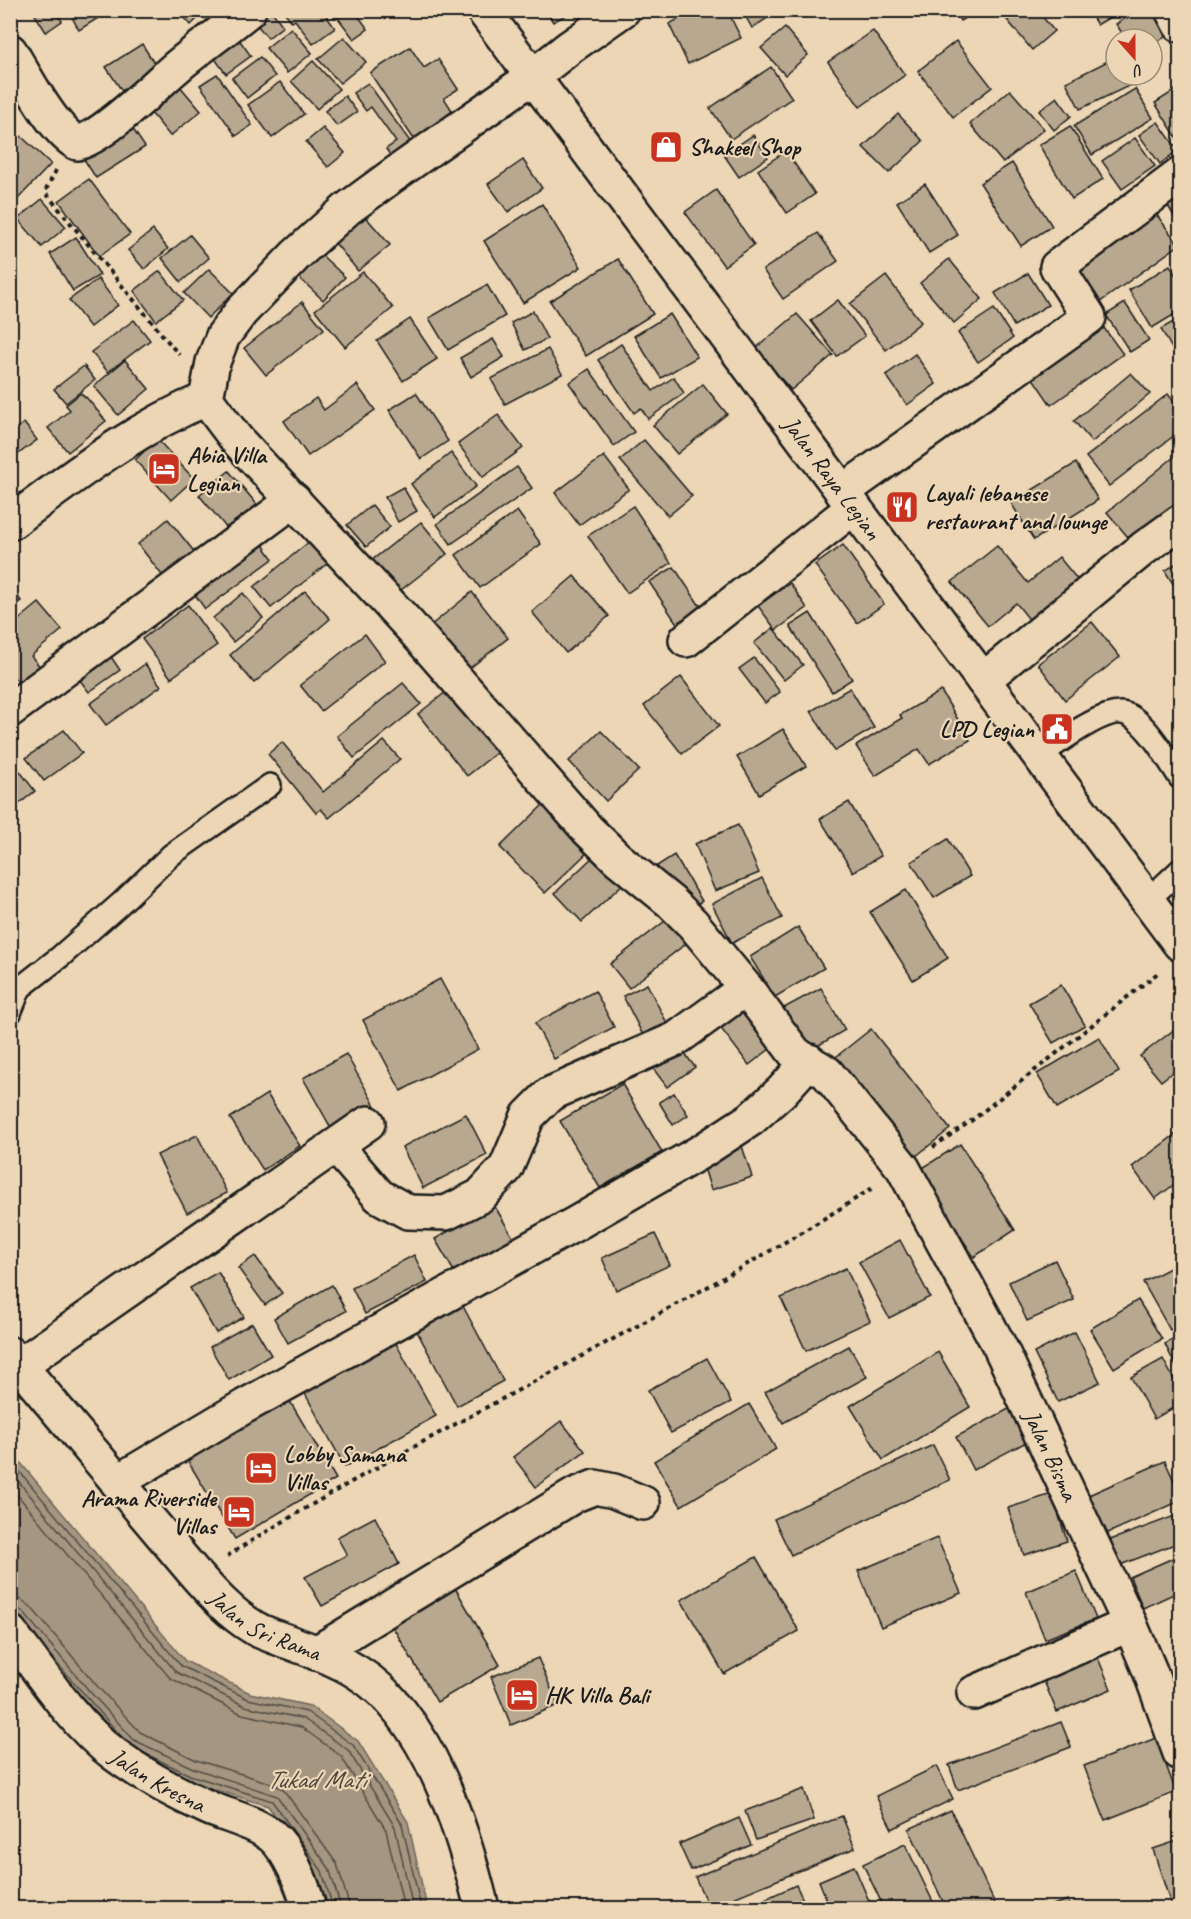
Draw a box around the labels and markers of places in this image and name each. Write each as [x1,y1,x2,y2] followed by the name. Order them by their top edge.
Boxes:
[648,129,684,165] shop icon: Shakeel Shop
[689,132,802,162] place label: Shakeel Shop
[187,440,268,498] place label: Abia Villa Legian
[146,451,182,487] hotel icon: Abia Villa Legian
[925,478,1109,536] place label: Layali lebanese restaurant and lounge
[884,489,920,525] restaurant icon: Layali lebanese restaurant and lounge
[1039,711,1075,747] public building icon: LPD Legian
[940,714,1035,744] place label: LPD Legian
[284,1439,408,1497] place label: Lobby Samana Villas
[243,1450,279,1486] hotel icon: Lobby Samana Villas
[81,1483,219,1541] place label: Arama Riverside Villas
[221,1494,257,1530] hotel icon: Arama Riverside Villas
[504,1677,540,1713] hotel icon: HK Villa Bali
[545,1680,652,1710] place label: HK Villa Bali

